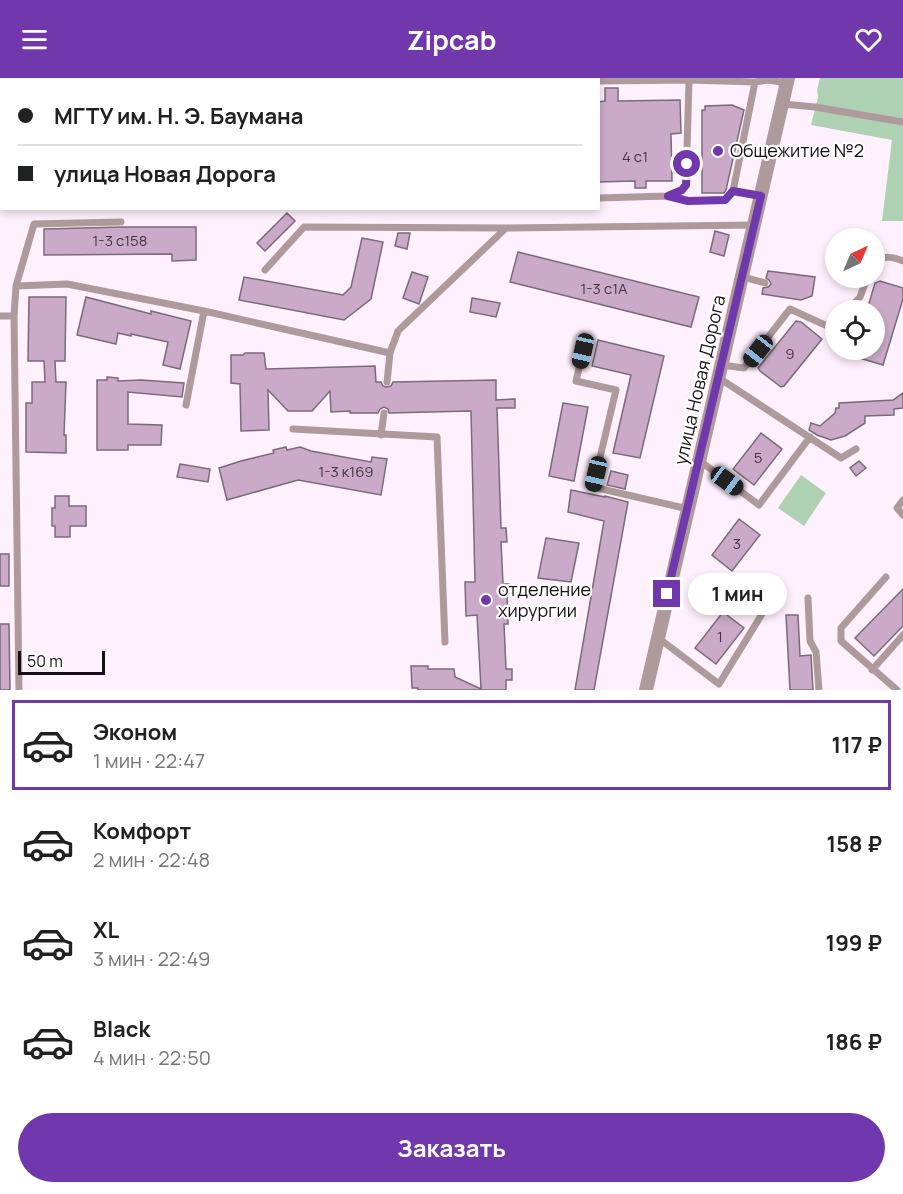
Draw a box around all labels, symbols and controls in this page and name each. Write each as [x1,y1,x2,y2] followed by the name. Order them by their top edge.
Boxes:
[407,21,496,58] text: Zipcab
[18,23,51,56] icon: menu
[852,23,885,56] icon: heart
[54,101,303,131] text: МГТУ им. Н. Э. Баумана
[730,138,864,162] place label: Общежитие №2
[711,144,725,158] marker: Общежитие №2
[622,146,648,167] house number: 4 с1
[673,150,700,177] route start
[54,159,276,189] text: улица Новая Дорога
[825,228,885,288] north arrow
[825,228,885,360] map controls
[93,230,147,251] house number: 1-3 с158
[580,278,628,299] house number: 1-3 с1А
[668,292,730,467] street label: улица Новая Дорога
[825,300,885,360] button: locate
[570,331,596,371] car
[740,331,776,371] car
[785,343,795,364] house number: 9
[754,447,762,468] house number: 5
[583,454,609,494] car
[318,461,374,482] house number: 1-3 к169
[707,463,747,499] car
[733,533,741,554] house number: 3
[688,573,787,615] callout: 1 мин
[498,577,591,622] place label: отделение хирургии
[653,580,680,607] route end
[712,580,763,607] text: 1 мин
[479,593,493,607] marker: отделение хирургии
[717,626,723,647] house number: 1
[18,648,105,676] scale bar
[27,650,63,672] text: 50 m
[93,717,177,747] text: Эконом
[21,718,75,772] icon: car
[832,730,882,760] text: 117 ₽
[93,747,205,774] text: 1 мин · 22:47
[93,816,191,846] text: Комфорт
[21,817,75,871] icon: car
[827,829,882,859] text: 158 ₽
[93,846,210,873] text: 2 мин · 22:48
[93,915,119,945] text: XL
[21,916,75,970] icon: car
[826,928,882,958] text: 199 ₽
[93,945,210,972] text: 3 мин · 22:49
[93,1014,150,1044] text: Black
[21,1015,75,1069] icon: car
[826,1027,882,1057] text: 186 ₽
[93,1044,211,1071] text: 4 мин · 22:50
[18,1113,885,1182] button: Заказать

